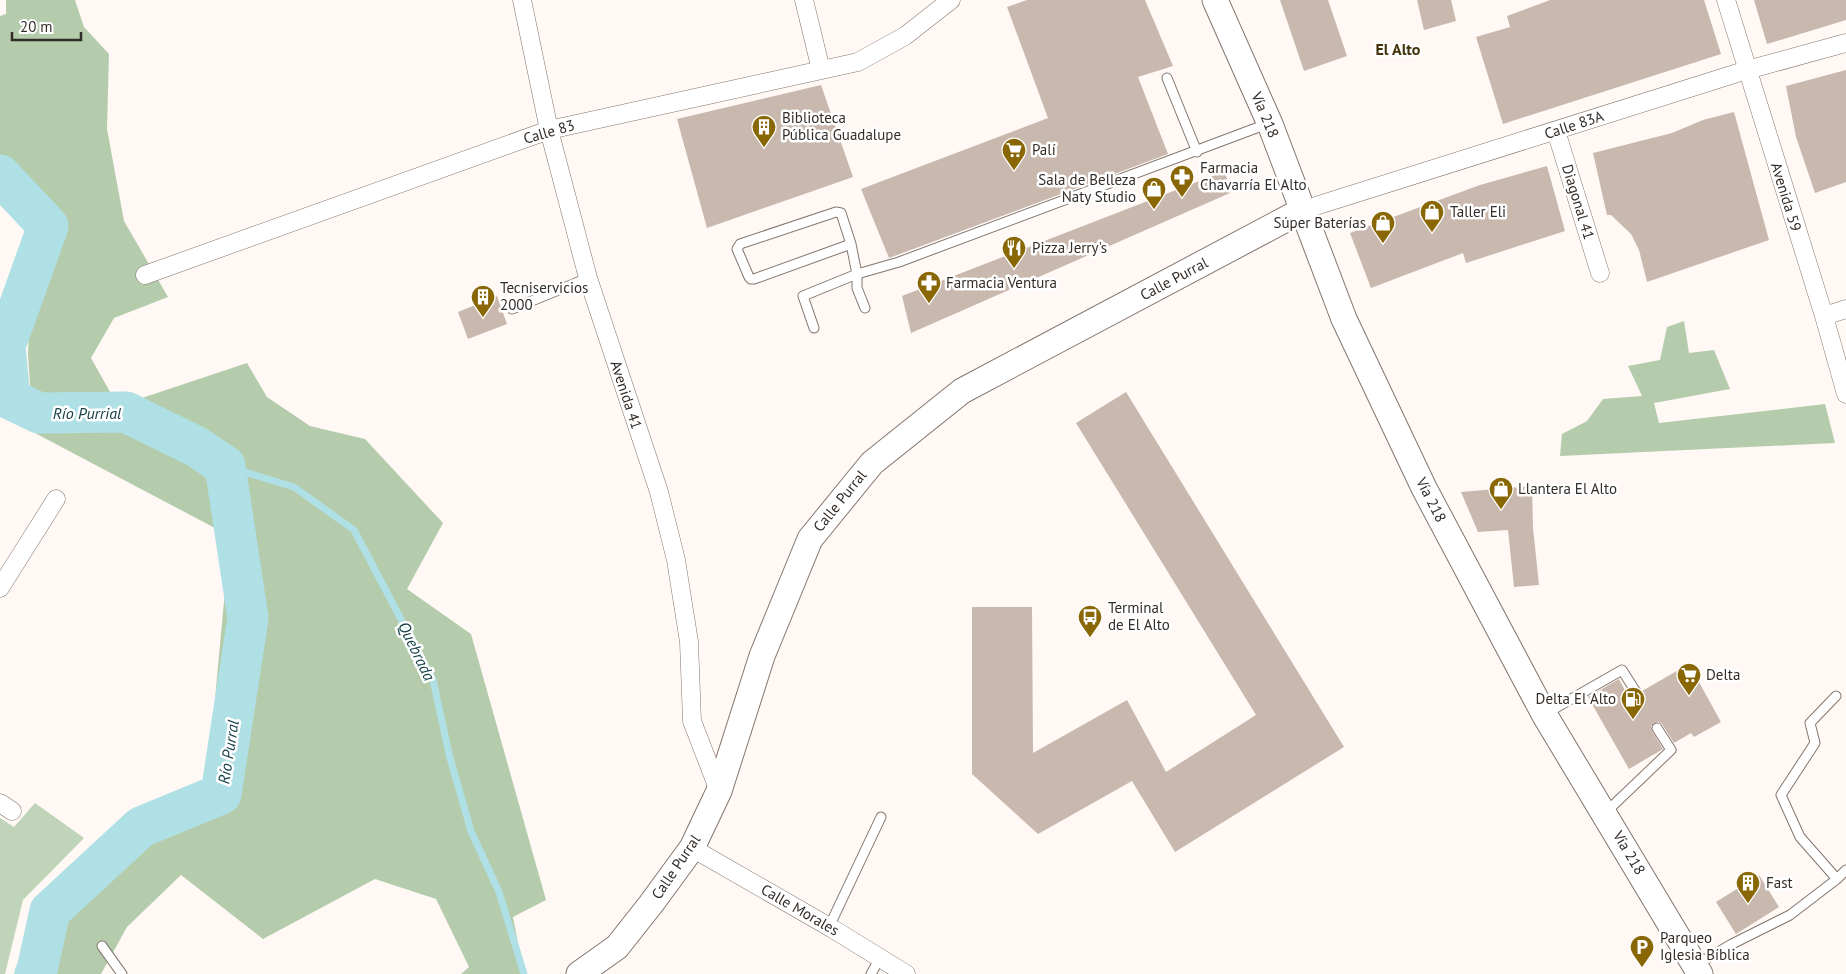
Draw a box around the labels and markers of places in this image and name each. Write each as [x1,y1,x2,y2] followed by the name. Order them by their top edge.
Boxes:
[782,108,901,144] place label: Biblioteca Pública Guadalupe
[751,114,777,148] building icon: Biblioteca Pública Guadalupe
[1001,137,1027,171] supermarket icon: Palí
[1032,140,1056,159] place label: Palí
[1200,158,1307,194] place label: Farmacia Chavarría El Alto
[1169,164,1195,198] pharmacy icon: Farmacia Chavarría El Alto
[1038,170,1136,206] place label: Sala de Belleza Naty Studio
[1141,176,1167,210] shop icon: Sala de Belleza Naty Studio
[1419,199,1445,233] shop icon: Taller Eli
[1450,202,1506,221] place label: Taller Eli
[1370,210,1396,244] shop icon: Súper Baterías
[1273,213,1366,232] place label: Súper Baterías
[1001,235,1027,269] restaurant icon: Pizza Jerry's
[1032,238,1107,257] place label: Pizza Jerry's
[916,270,942,304] pharmacy icon: Farmacia Ventura
[946,273,1057,292] place label: Farmacia Ventura
[500,278,588,314] place label: Tecniservicios 2000
[470,284,496,318] building icon: Tecniservicios 2000
[1488,476,1514,510] shop icon: Llantera El Alto
[1518,479,1617,498] place label: Llantera El Alto
[1108,598,1170,634] place label: Terminal de El Alto
[1077,604,1103,638] bus stop icon: Terminal de El Alto
[1676,662,1702,696] supermarket icon: Delta
[1706,665,1740,684] place label: Delta
[1620,686,1646,720] fuel station icon: Delta El Alto
[1536,689,1616,708] place label: Delta El Alto
[1735,870,1761,904] building icon: Fast
[1766,873,1793,892] place label: Fast
[1660,928,1750,964] place label: Parqueo Iglesia Bíblica
[1629,934,1655,968] parking icon: Parqueo Iglesia Bíblica

